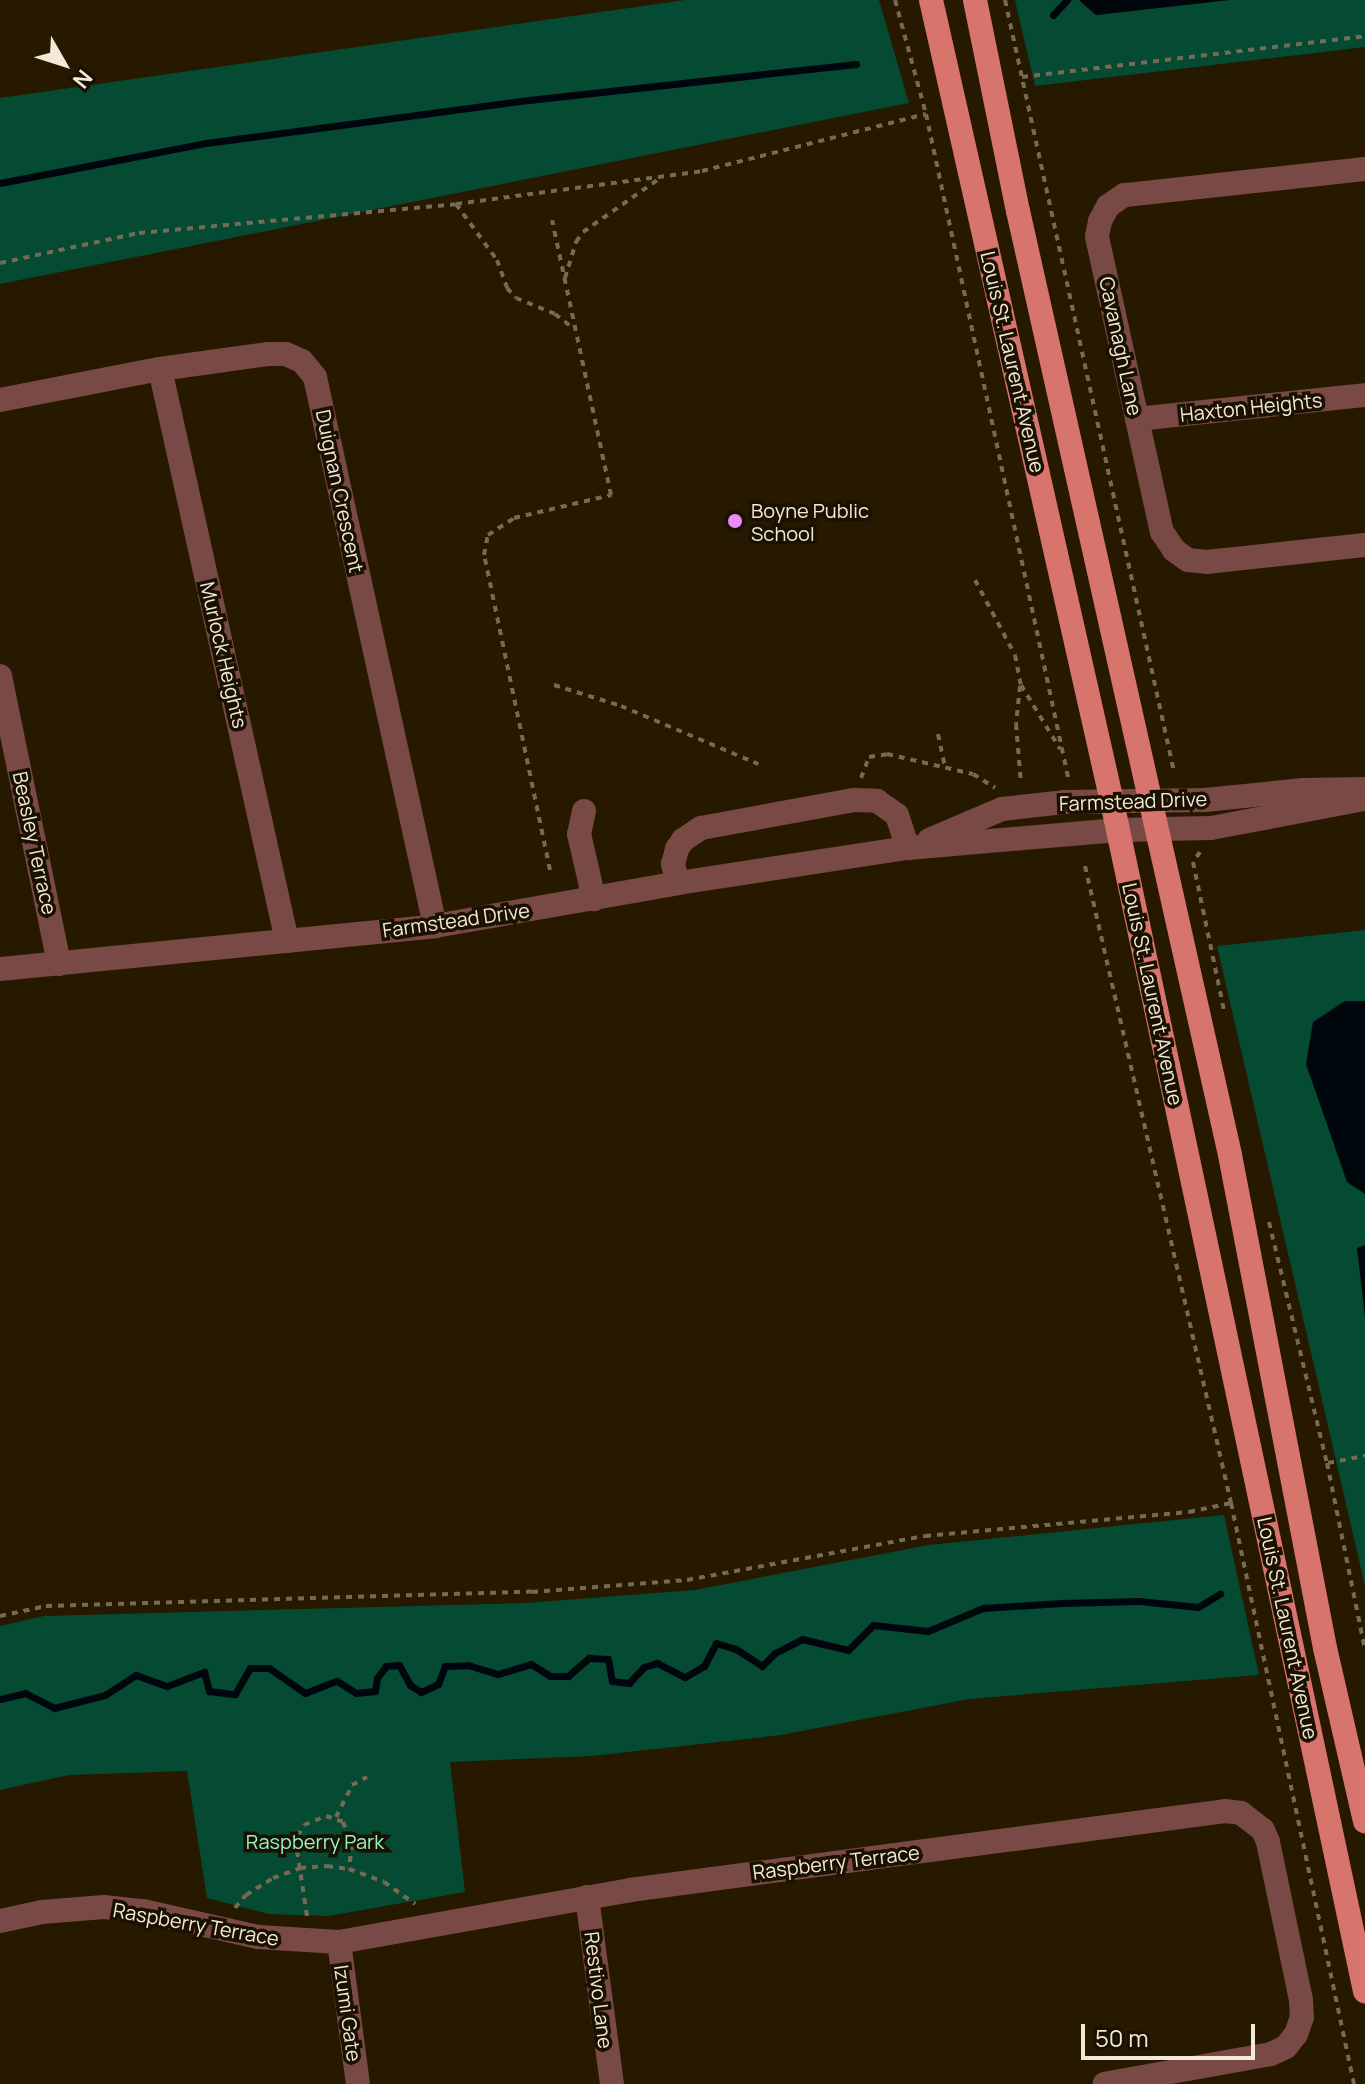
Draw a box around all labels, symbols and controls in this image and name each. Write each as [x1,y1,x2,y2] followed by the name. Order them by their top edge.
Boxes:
[24,24,104,104] north arrow
[66,64,99,95] text: N
[976,249,1050,475] street label: Louis St. Laurent Avenue
[1095,274,1147,418] street label: Cavanagh Lane
[1179,388,1323,426] street label: Haxton Heights
[311,407,369,575] street label: Duignan Crescent
[751,498,869,545] place label: Boyne Public School
[726,512,744,530] marker: Boyne Public School
[195,579,253,731] street label: Murlock Heights
[8,769,62,917] street label: Beasley Terrace
[1058,786,1208,816] street label: Farmstead Drive
[1118,881,1188,1107] street label: Louis St. Laurent Avenue
[381,898,531,942] street label: Farmstead Drive
[1253,1515,1323,1741] street label: Louis St. Laurent Avenue
[246,1829,384,1853] park label: Raspberry Park
[751,1840,921,1884] street label: Raspberry Terrace
[111,1898,281,1950] street label: Raspberry Terrace
[580,1930,618,2050] street label: Restivo Lane
[329,1963,367,2063] street label: Izumi Gate
[1085,2008,1259,2058] scale bar
[1095,2021,1149,2054] text: 50 m

